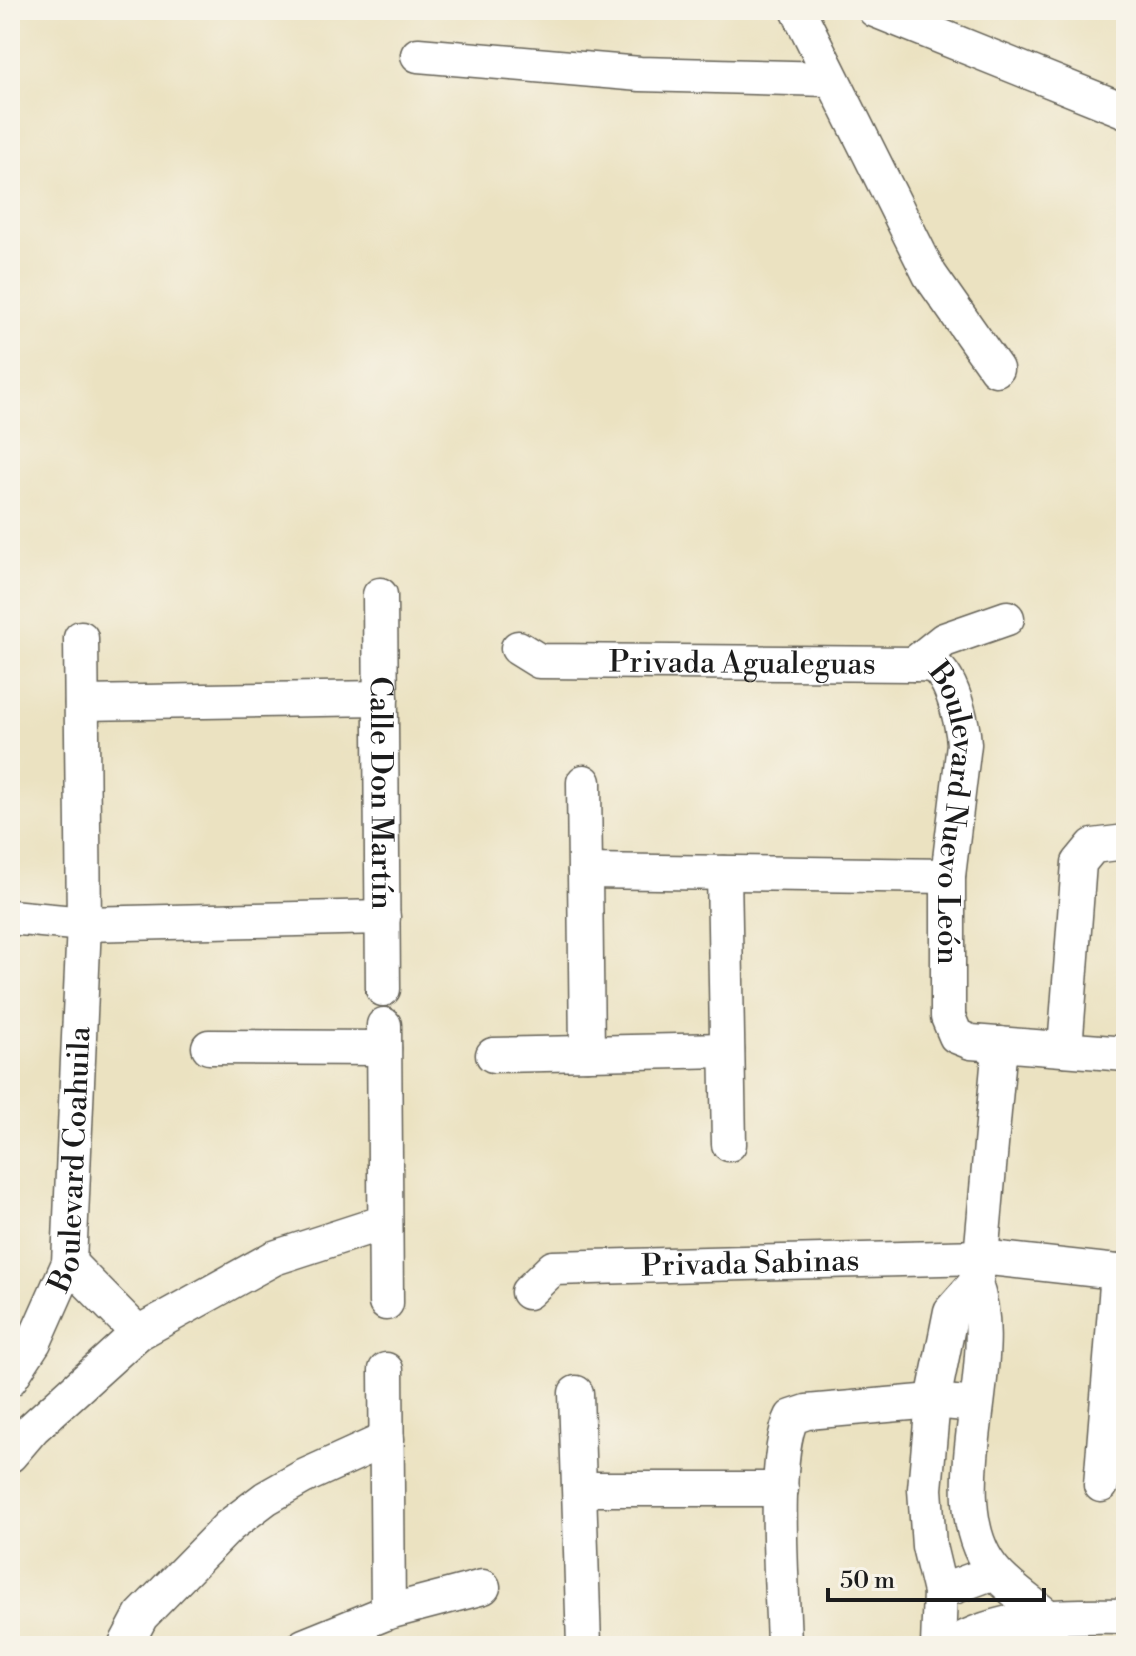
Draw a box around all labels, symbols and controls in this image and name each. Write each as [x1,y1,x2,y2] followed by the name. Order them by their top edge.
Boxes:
[609,644,876,684] street label: Privada Agualeguas
[919,654,983,965] street label: Boulevard Nuevo León
[361,676,400,910] street label: Calle Don Martín
[40,1025,99,1299] street label: Boulevard Coahuila
[641,1242,860,1286] street label: Privada Sabinas
[828,1552,1044,1602] scale bar
[840,1566,895,1596] text: 50 m

